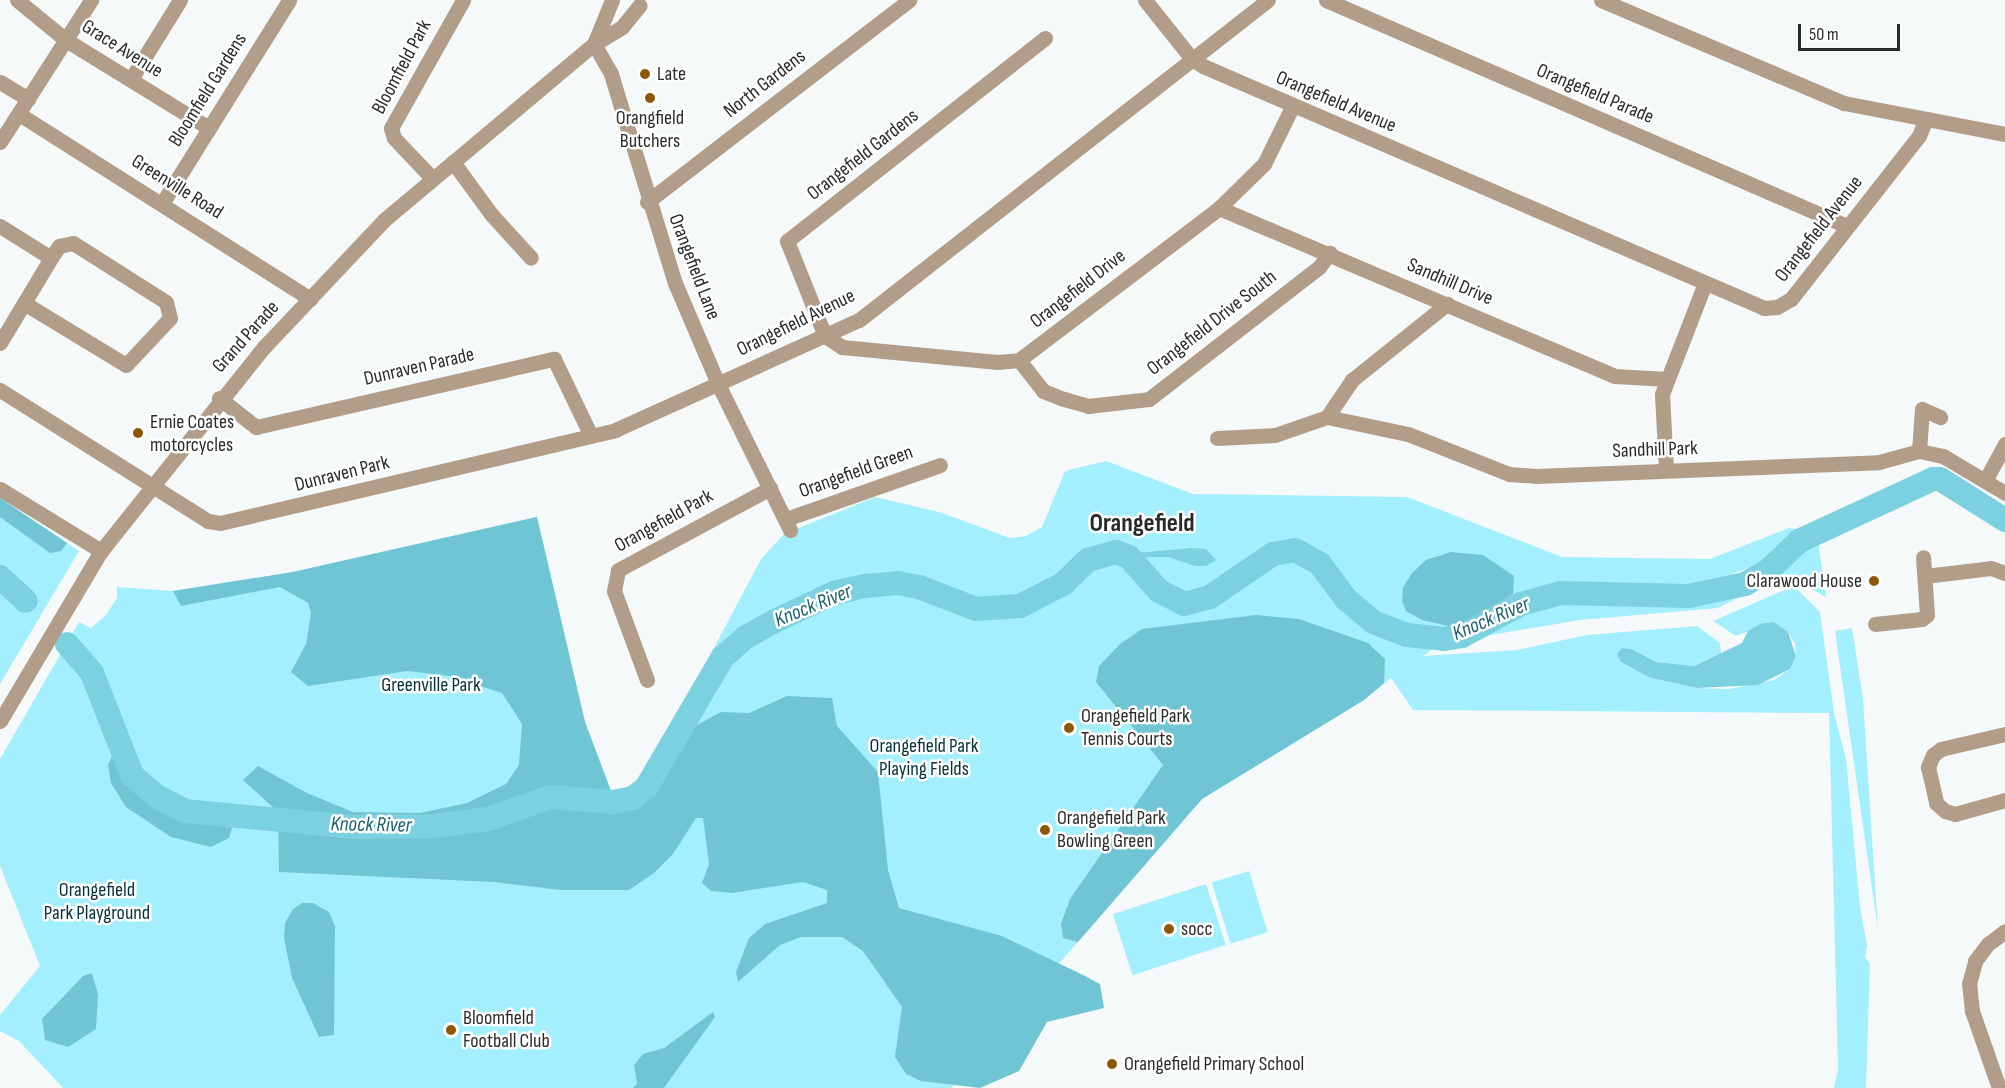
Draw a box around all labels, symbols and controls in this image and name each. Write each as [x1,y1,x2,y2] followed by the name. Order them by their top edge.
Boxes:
[1801,12,1903,50] scale bar
[77,15,167,83] street label: Grace Avenue
[367,16,437,118] street label: Bloomfield Park
[1809,24,1839,45] text: 50 m
[164,29,252,151] street label: Bloomfield Gardens
[719,45,811,123] street label: North Gardens
[1533,59,1657,129] street label: Orangefield Parade
[657,62,686,86] place label: Late
[1272,66,1400,138] street label: Orangefield Avenue
[638,67,652,81] marker: Late
[643,91,657,105] marker: Orangfield Butchers
[803,104,923,206] street label: Orangefield Gardens
[616,107,684,154] place label: Orangfield Butchers
[127,149,227,225] street label: Greenville Road
[1770,171,1868,287] street label: Orangefield Avenue
[663,211,725,323] street label: Orangefield Lane
[1026,244,1130,334] street label: Orangefield Drive
[1403,253,1497,311] street label: Sandhill Drive
[1143,265,1281,381] street label: Orangefield Drive South
[733,284,859,362] street label: Orangefield Avenue
[207,296,285,378] street label: Grand Parade
[362,343,476,391] street label: Dunraven Parade
[150,410,234,457] place label: Ernie Coates motorcycles
[131,426,145,440] marker: Ernie Coates motorcycles
[1612,437,1698,463] street label: Sandhill Park
[796,440,916,504] street label: Orangefield Green
[292,451,392,497] street label: Dunraven Park
[611,484,717,558] street label: Orangefield Park
[1089,508,1195,540] district label: Orangefield
[1747,569,1862,593] place label: Clarawood House
[1867,574,1881,588] marker: Clarawood House
[771,579,855,633] water label: Knock River
[1449,592,1533,646] water label: Knock River
[381,673,481,697] park label: Greenville Park
[1081,704,1190,751] place label: Orangefield Park Tennis Courts
[1062,721,1076,735] marker: Orangefield Park Tennis Courts
[870,735,978,782] park label: Orangefield Park Playing Fields
[1057,807,1166,854] place label: Orangefield Park Bowling Green
[330,812,412,838] water label: Knock River
[1038,823,1052,837] marker: Orangefield Park Bowling Green
[44,879,150,926] park label: Orangefield Park Playground
[1181,917,1212,941] place label: socc
[1162,922,1176,936] marker: socc
[463,1006,550,1053] place label: Bloomfield Football Club
[444,1023,458,1037] marker: Bloomfield Football Club
[1124,1052,1304,1076] place label: Orangefield Primary School
[1105,1057,1119,1071] marker: Orangefield Primary School

